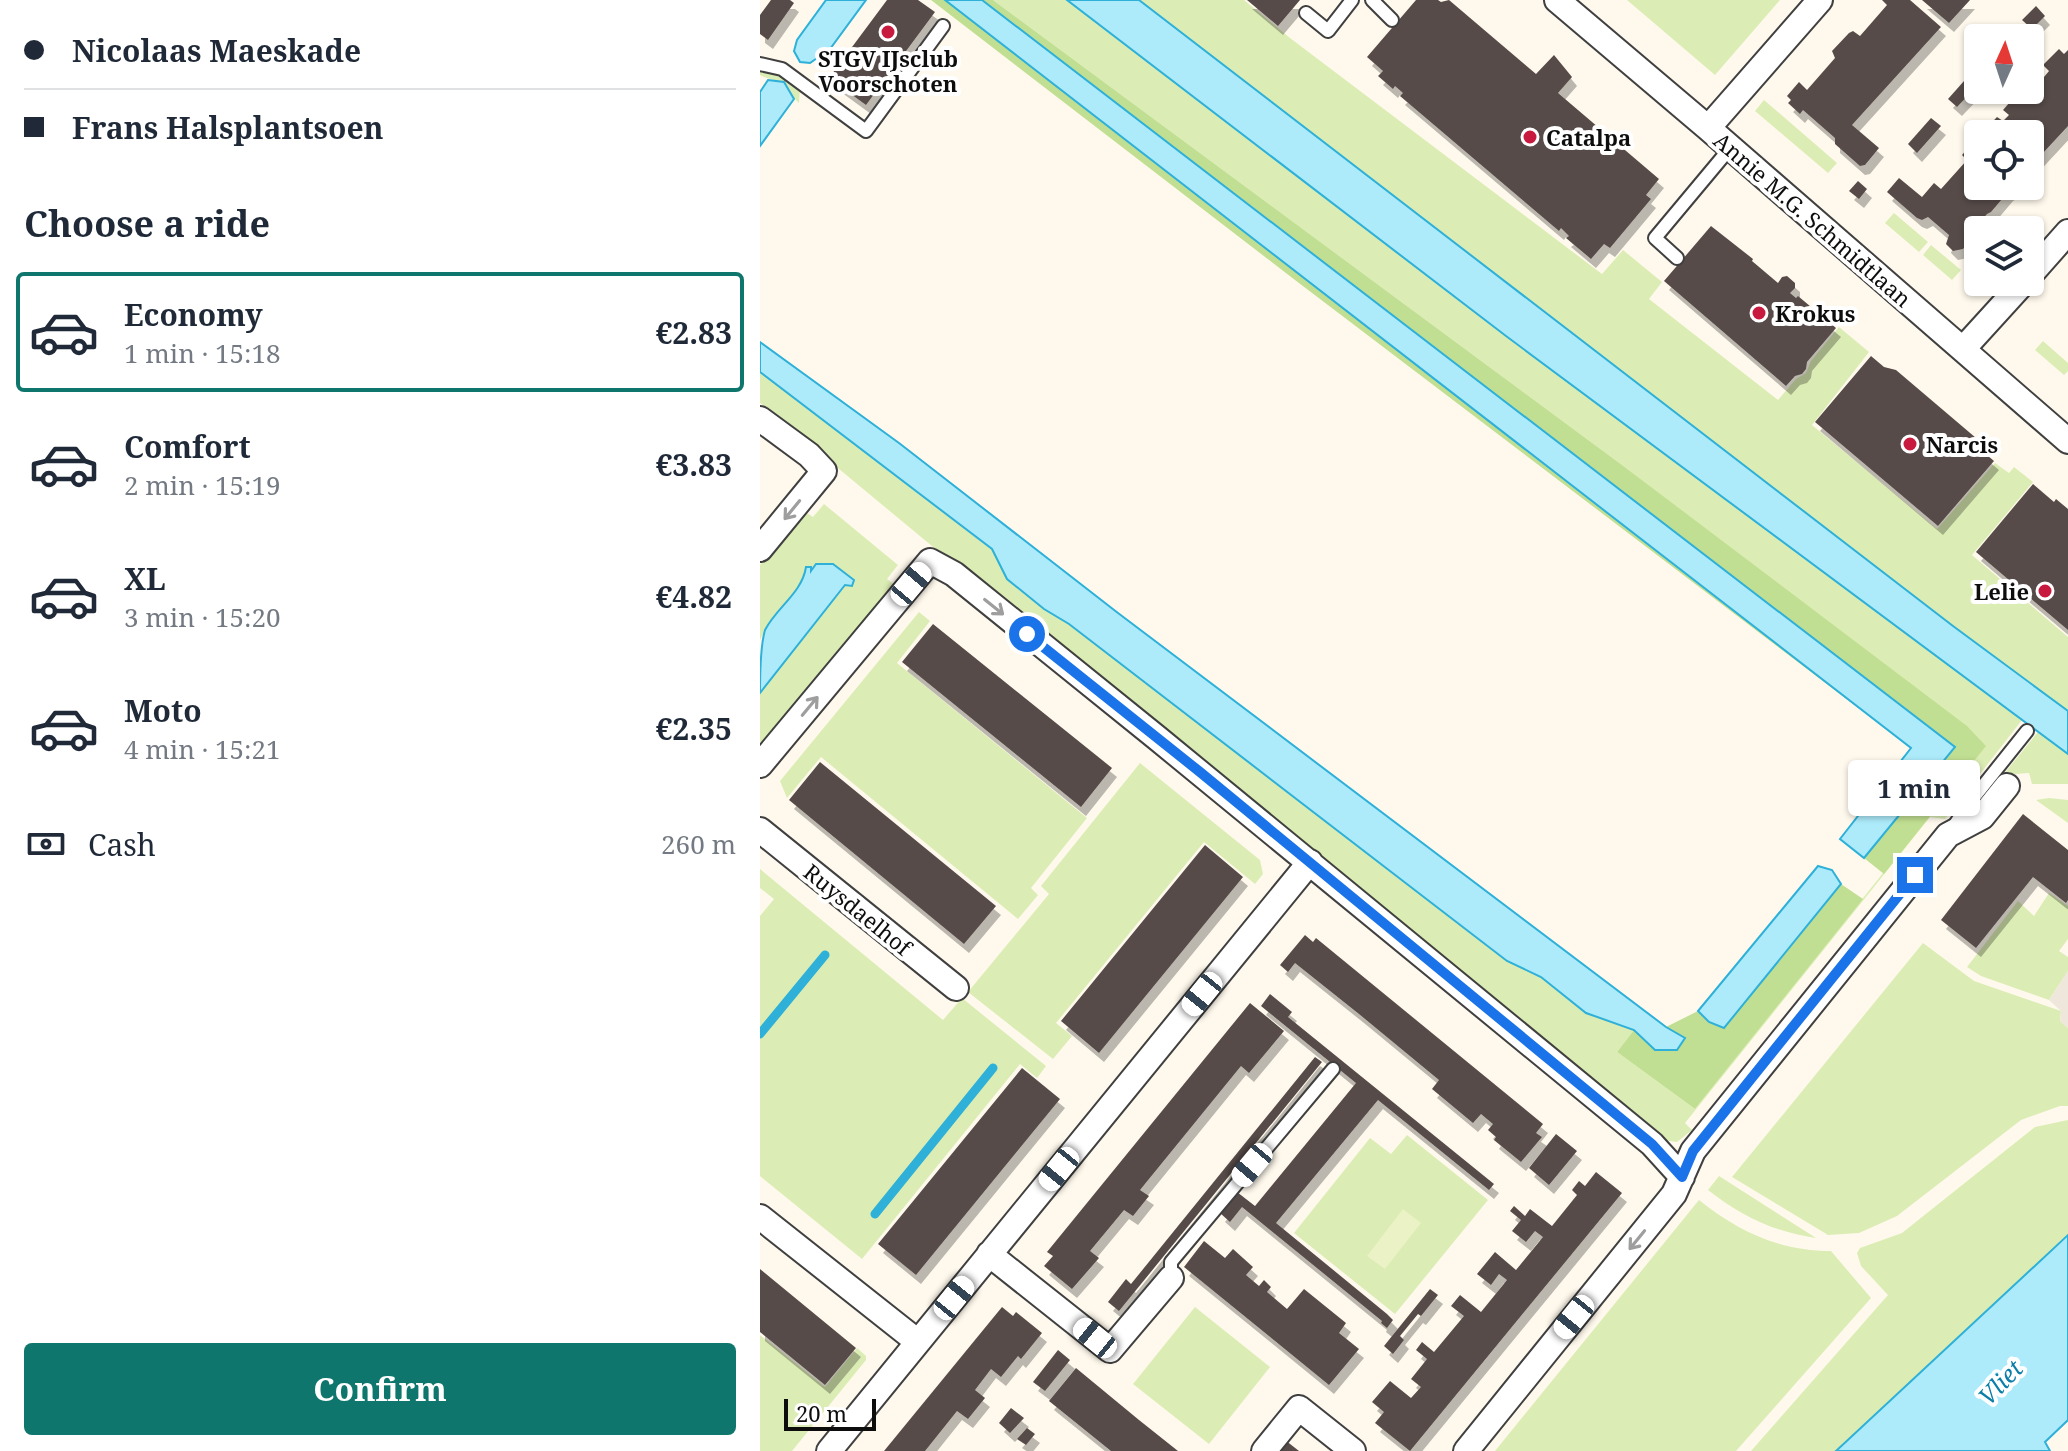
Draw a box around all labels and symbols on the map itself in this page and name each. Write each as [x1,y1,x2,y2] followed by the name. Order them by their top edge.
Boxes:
[879,23,897,41] marker: STGV IJsclub Voorschoten
[1964,24,2044,104] north arrow
[818,43,958,98] place label: STGV IJsclub Voorschoten
[1546,122,1631,152] place label: Catalpa
[1708,125,1918,313] street label: Annie M.G. Schmidtlaan
[1521,128,1539,146] marker: Catalpa
[1775,298,1855,328] place label: Krokus
[1750,304,1768,322] marker: Krokus
[1926,429,1998,459] place label: Narcis
[1901,435,1919,453] marker: Narcis
[783,499,801,520] one-way arrow
[886,558,936,610] car
[1974,576,2029,606] place label: Lelie
[2036,582,2054,600] marker: Lelie
[983,597,1004,615] one-way arrow
[1009,616,1045,652] route start
[801,696,819,716] one-way arrow
[1849,759,1981,815] callout: 1 min
[798,856,919,963] street label: Ruysdaelhof
[1897,857,1933,893] route end
[1178,968,1226,1020] car
[1227,1139,1277,1191] car
[1035,1143,1083,1195] car
[1628,1229,1645,1250] one-way arrow
[930,1272,978,1324] car
[1550,1291,1598,1343] car
[1069,1314,1121,1362] car
[1970,1352,2030,1412] water label: Vliet
[784,1395,876,1431] scale bar

